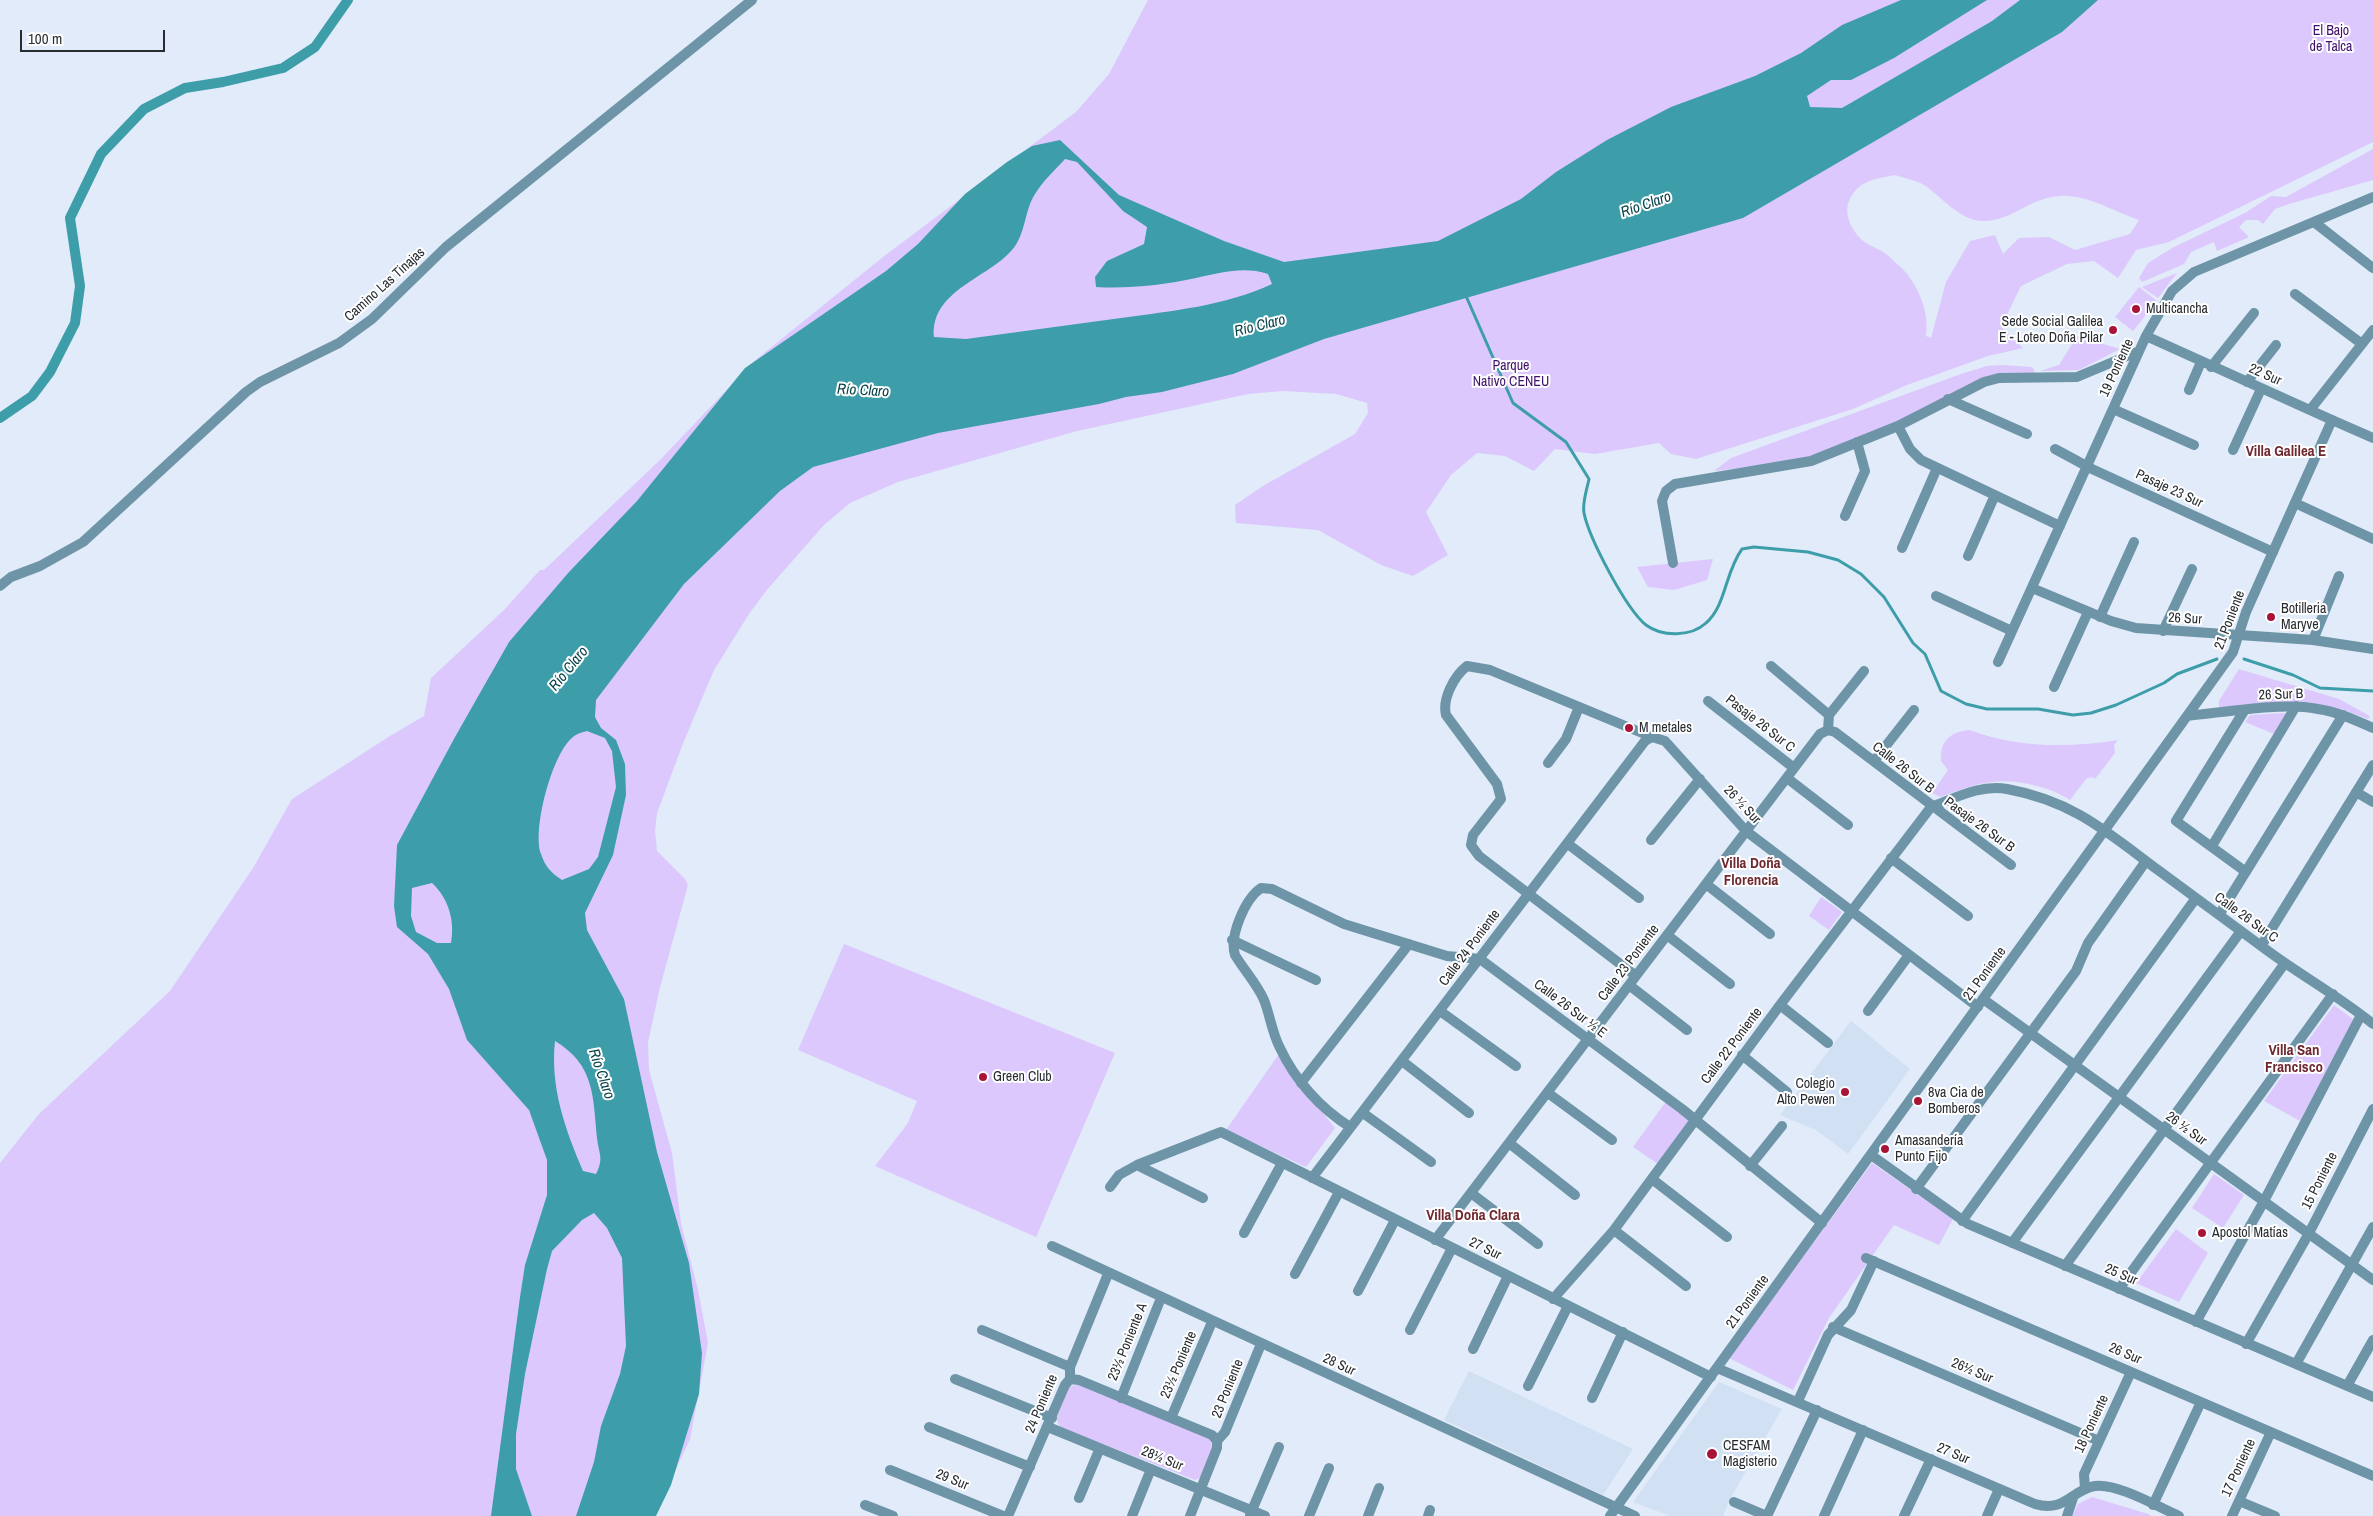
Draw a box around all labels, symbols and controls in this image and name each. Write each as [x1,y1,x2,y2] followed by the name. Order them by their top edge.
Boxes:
[22,20,168,52] scale bar
[2310,23,2352,56] park label: El Bajo de Talca
[28,28,62,49] text: 100 m
[1619,188,1673,222] water label: Río Claro
[341,244,429,326] street label: Camino Las Tinajas
[2146,301,2208,317] place label: Multicancha
[2130,303,2142,315] marker: Multicancha
[1233,311,1287,341] water label: Río Claro
[1999,314,2103,347] place label: Sede Social Galilea E - Loteo Doña Pilar
[2107,324,2119,336] marker: Sede Social Galilea E - Loteo Doña Pilar
[2096,336,2138,400] street label: 19 Poniente
[1473,358,1549,391] park label: Parque Nativo CENEU
[2246,360,2284,390] street label: 22 Sur
[837,381,889,401] water label: Río Claro
[2246,443,2326,461] district label: Villa Galilea E
[2133,466,2205,512] street label: Pasaje 23 Sur
[2211,588,2249,652] street label: 21 Poniente
[2281,601,2326,634] place label: Botilleria Maryve
[2168,610,2202,628] street label: 26 Sur
[2265,611,2277,623] marker: Botilleria Maryve
[546,643,592,695] water label: Río Claro
[2258,686,2304,704] street label: 26 Sur B
[1722,692,1798,756] street label: Pasaje 26 Sur C
[1639,720,1692,736] place label: M metales
[1623,722,1635,734] marker: M metales
[1869,739,1937,797] street label: Calle 26 Sur B
[1720,782,1764,828] street label: 26 ½ Sur
[1941,794,2017,856] street label: Pasaje 26 Sur B
[1721,855,1781,890] district label: Villa Doña Florencia
[2211,889,2281,947] street label: Calle 26 Sur C
[1436,907,1504,989] street label: Calle 24 Poniente
[1595,922,1663,1004] street label: Calle 23 Poniente
[1960,944,2010,1004] street label: 21 Poniente
[1530,976,1610,1042] street label: Calle 26 Sur ½ E
[1698,1005,1766,1087] street label: Calle 22 Poniente
[2265,1042,2323,1077] district label: Villa San Francisco
[584,1047,618,1101] water label: Río Claro
[993,1069,1052,1085] place label: Green Club
[977,1071,989,1083] marker: Green Club
[1777,1076,1835,1108] place label: Colegio Alto Pewen
[1928,1085,1984,1118] place label: 8va Cia de Bomberos
[1839,1086,1851,1098] marker: Colegio Alto Pewen
[1912,1095,1924,1107] marker: 8va Cia de Bomberos
[2162,1109,2210,1149] street label: 26 ½ Sur
[1895,1133,1963,1166] place label: Amasandería Punto Fijo
[1879,1143,1891,1155] marker: Amasandería Punto Fijo
[2298,1150,2342,1212] street label: 15 Poniente
[1426,1207,1520,1225] district label: Villa Doña Clara
[2212,1225,2288,1241] place label: Apostol Matías
[2196,1227,2208,1239] marker: Apostol Matías
[1466,1234,1504,1264] street label: 27 Sur
[2102,1261,2140,1289] street label: 25 Sur
[1723,1272,1773,1332] street label: 21 Poniente
[1105,1301,1151,1383] street label: 23½ Poniente A
[1157,1329,1201,1401] street label: 23½ Poniente
[2106,1340,2144,1368] street label: 26 Sur
[1320,1350,1358,1380] street label: 28 Sur
[1949,1355,1995,1387] street label: 26½ Sur
[1209,1357,1247,1421] street label: 23 Poniente
[1022,1372,1062,1436] street label: 24 Poniente
[2071,1392,2113,1456] street label: 18 Poniente
[2218,1436,2260,1500] street label: 17 Poniente
[1723,1438,1777,1470] place label: CESFAM Magisterio
[1934,1440,1972,1468] street label: 27 Sur
[1139,1443,1185,1475] street label: 28½ Sur
[1705,1447,1719,1461] marker: CESFAM Magisterio
[933,1466,971,1494] street label: 29 Sur

